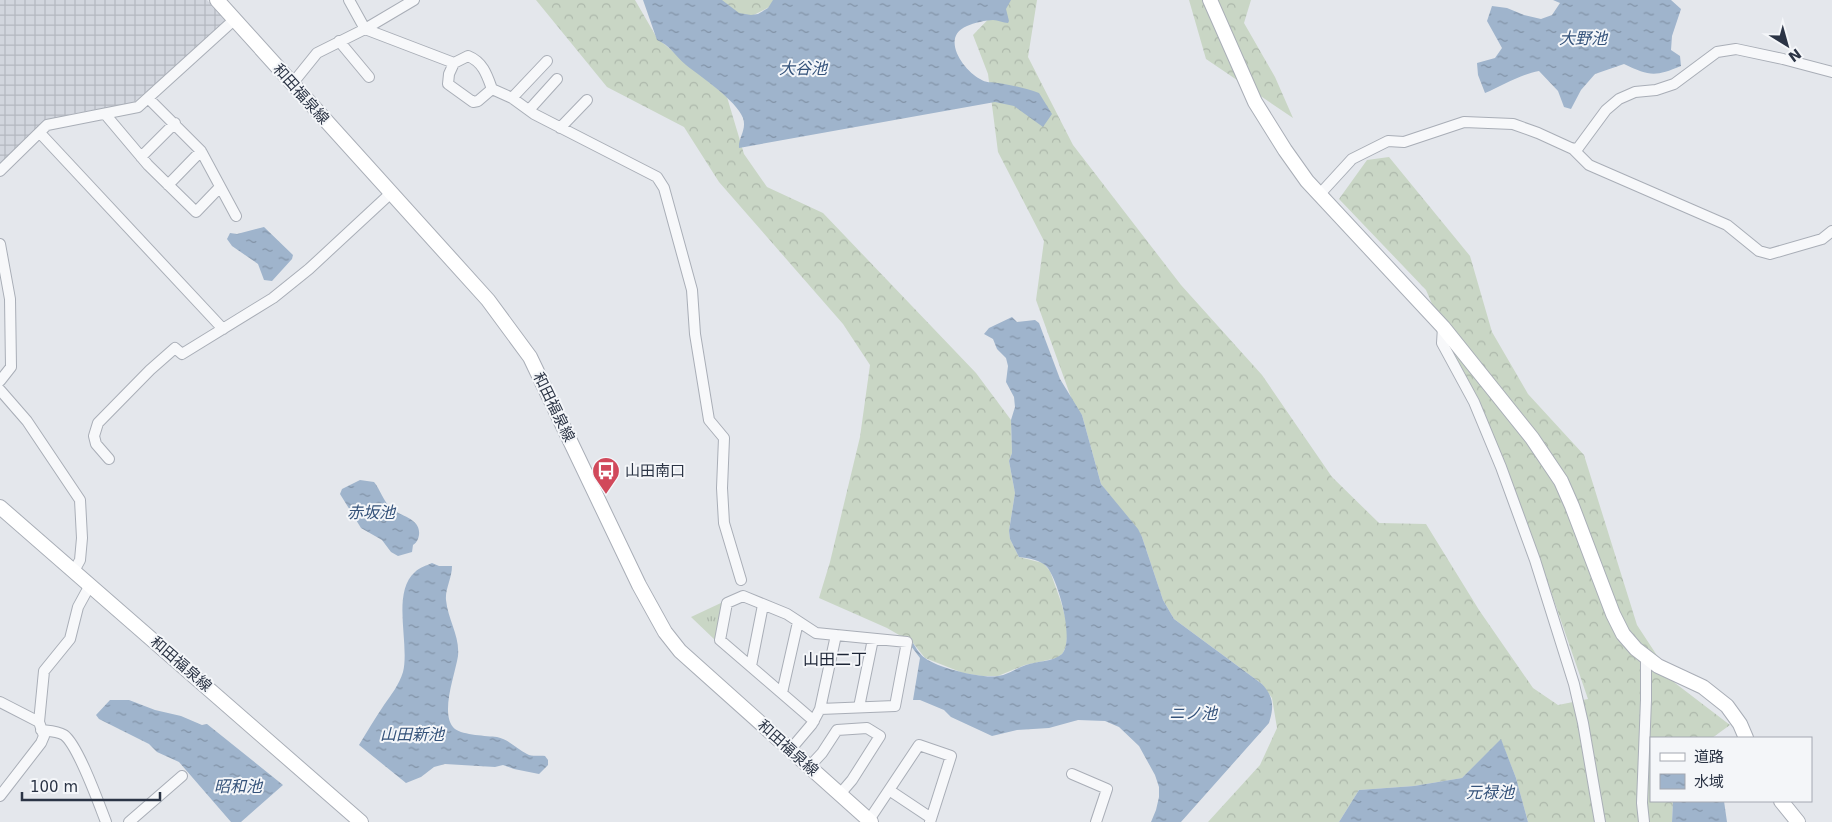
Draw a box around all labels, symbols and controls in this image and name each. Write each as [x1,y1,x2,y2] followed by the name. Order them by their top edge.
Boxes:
[1762,20,1812,70] north arrow
[1559,29,1609,48] water label: 大野池
[1785,45,1804,65] text: N
[779,59,829,78] water label: 大谷池
[269,60,333,128] street label: 和田福泉線
[529,369,579,445] street label: 和田福泉線
[591,456,621,495] bus stop icon: 山田南口
[625,462,685,480] place label: 山田南口
[347,503,397,522] water label: 赤坂池
[147,633,215,695] street label: 和田福泉線
[803,650,867,669] district label: 山田二丁
[1169,704,1219,723] water label: ニノ池
[754,716,822,780] street label: 和田福泉線
[380,725,446,744] water label: 山田新池
[1650,737,1812,802] legend
[1694,748,1724,766] text: 道路
[22,770,160,802] scale bar
[1694,773,1724,791] text: 水域
[214,777,264,796] water label: 昭和池
[30,778,78,796] text: 100 m
[1466,783,1516,802] water label: 元禄池

